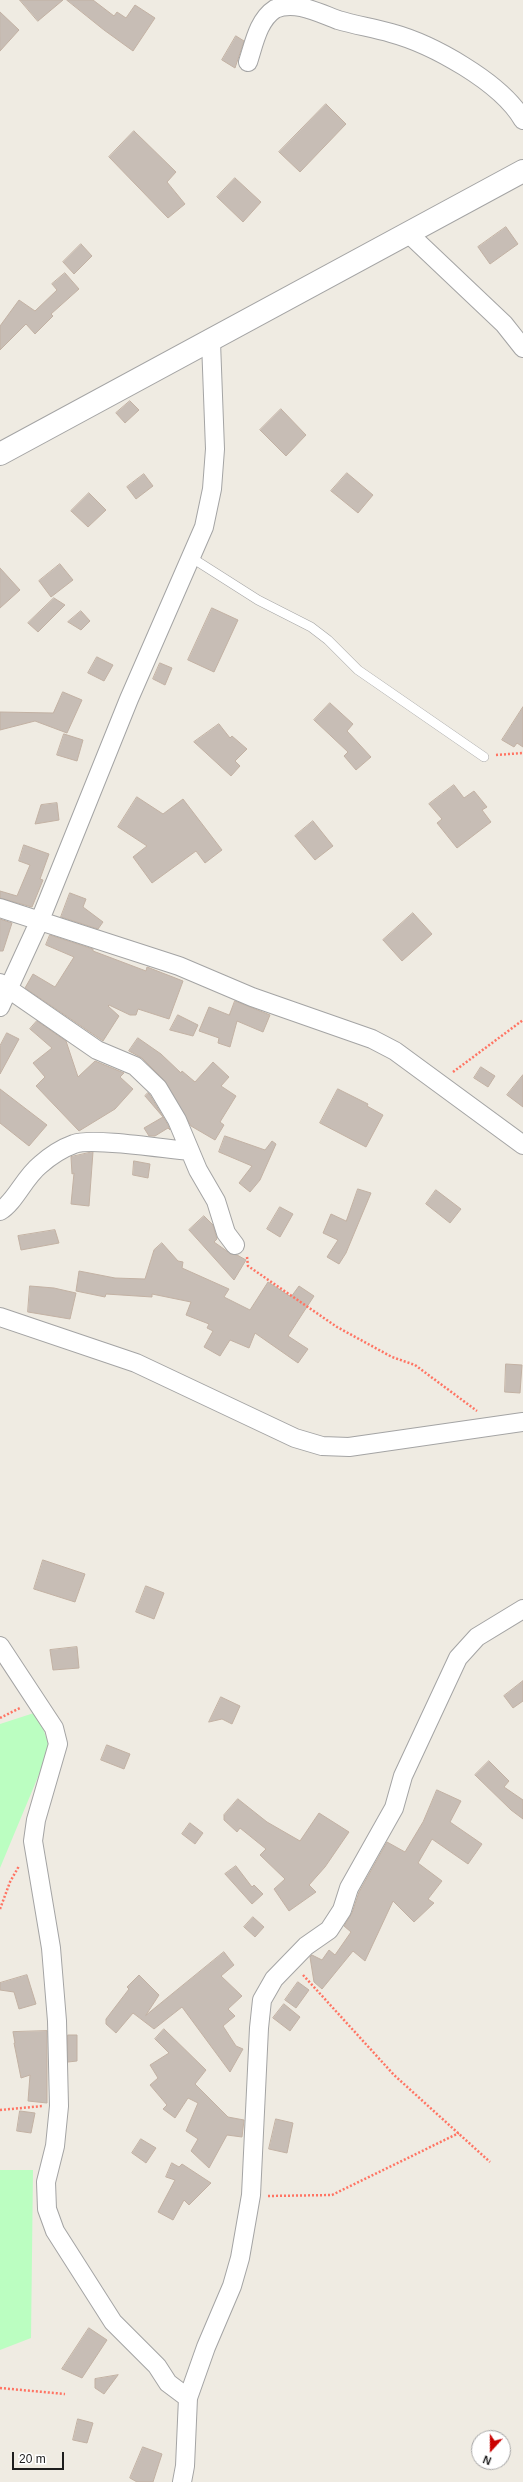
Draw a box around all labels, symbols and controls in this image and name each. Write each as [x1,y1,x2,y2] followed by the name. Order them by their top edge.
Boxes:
[471,2430,511,2470] north arrow
[14,2444,66,2470] scale bar
[19,2452,46,2466] text: 20 m
[481,2453,493,2467] text: N

